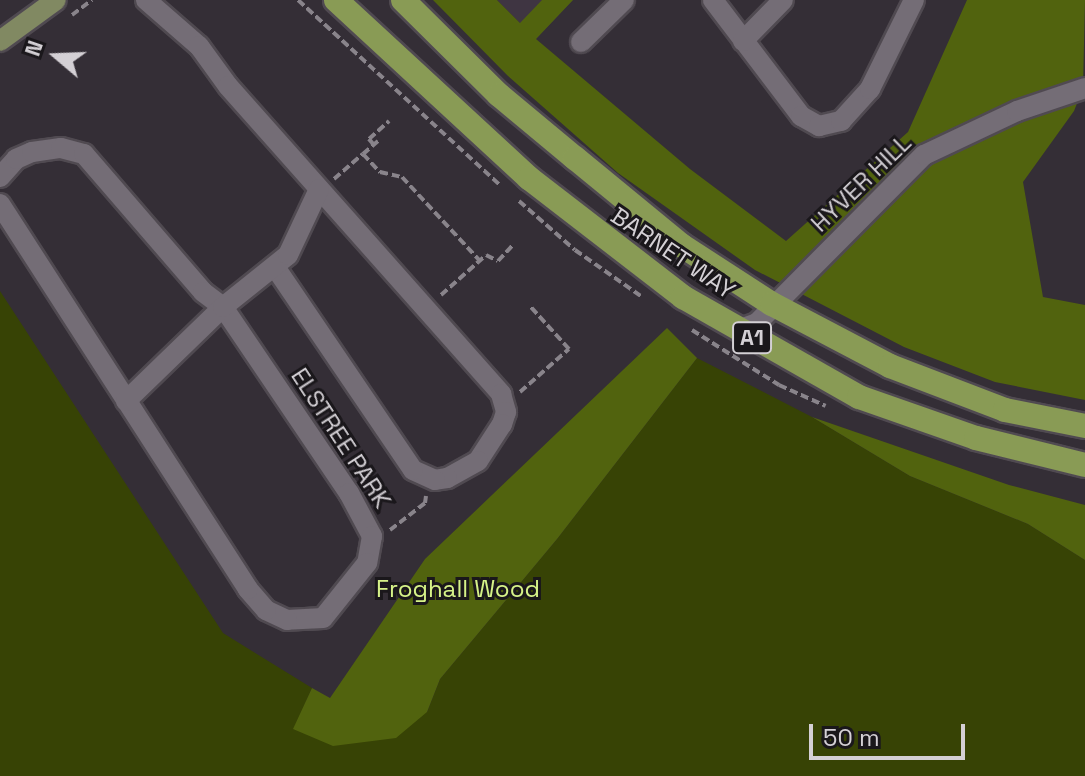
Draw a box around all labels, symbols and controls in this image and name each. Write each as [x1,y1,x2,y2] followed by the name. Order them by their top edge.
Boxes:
[16,16,96,96] north arrow
[18,37,49,60] text: N
[805,128,917,238] street label: HYVER HILL
[605,201,741,305] street label: BARNET WAY
[732,320,772,356] road number: A1
[285,363,397,513] street label: ELSTREE PARK
[376,575,540,603] park label: Froghall Wood
[813,708,969,758] scale bar
[823,722,880,753] text: 50 m

